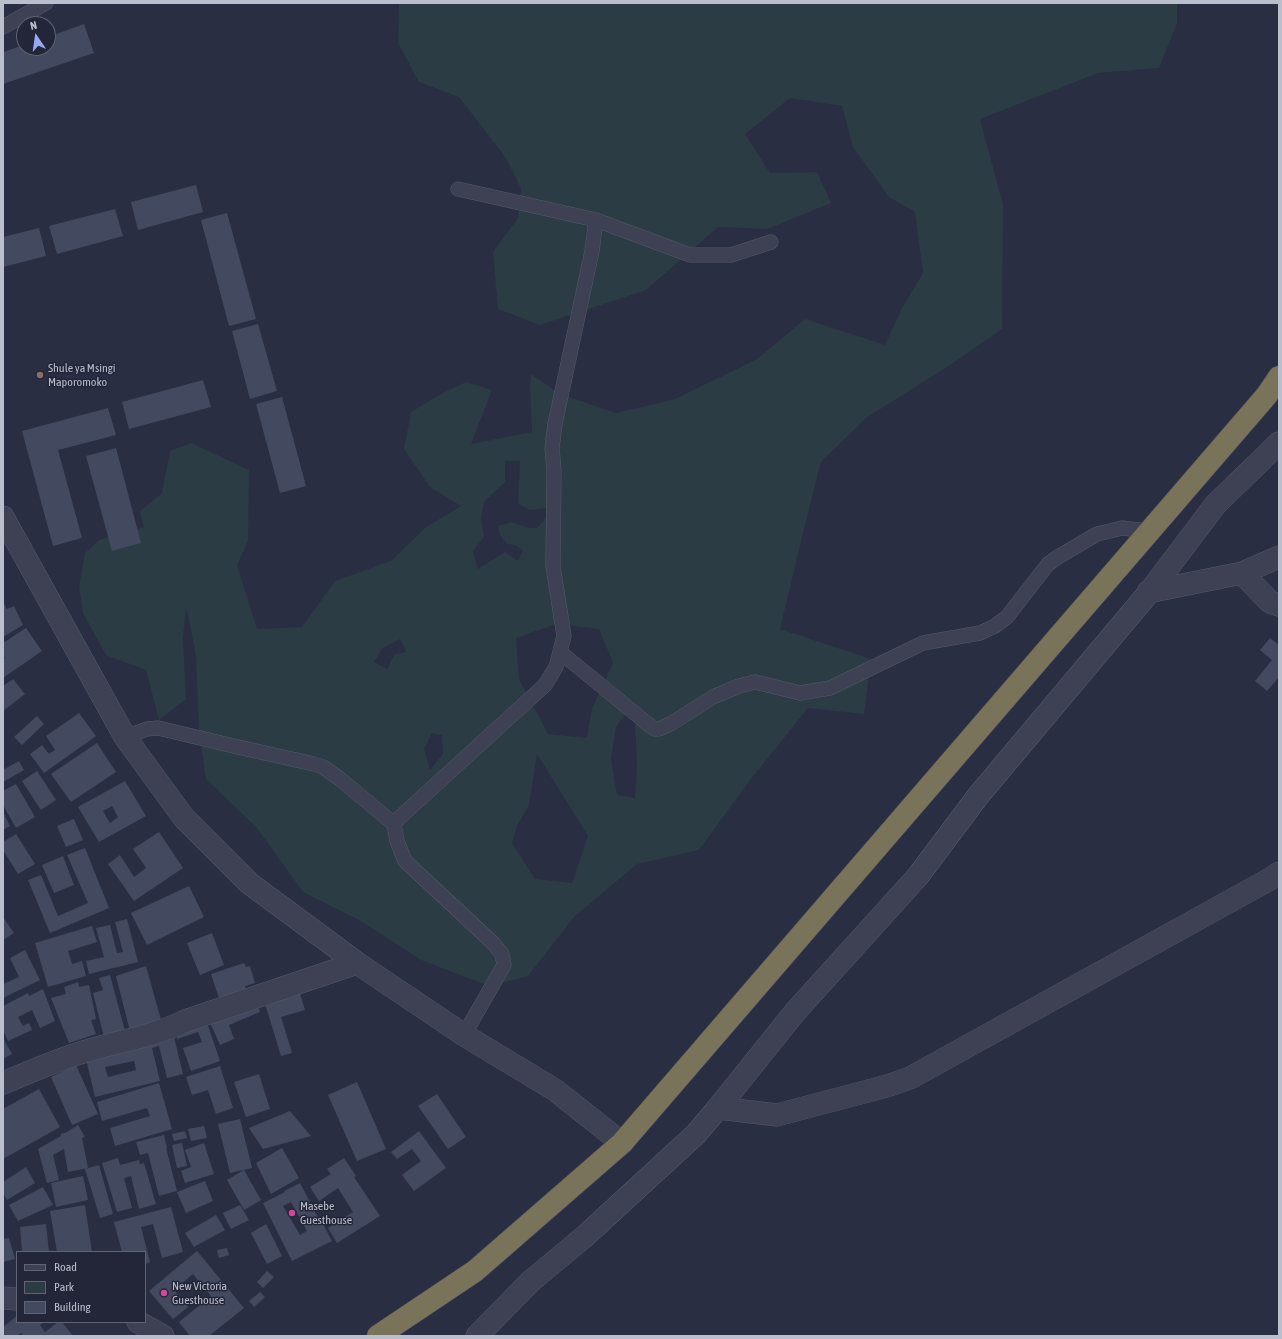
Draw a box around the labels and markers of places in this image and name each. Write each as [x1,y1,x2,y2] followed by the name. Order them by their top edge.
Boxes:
[48,361,116,389] place label: Shule ya Msingi Maporomoko
[35,370,45,380] marker: Shule ya Msingi Maporomoko
[300,1199,352,1227] place label: Masebe Guesthouse
[287,1208,297,1218] marker: Masebe Guesthouse
[172,1279,227,1307] place label: New Victoria Guesthouse
[159,1288,169,1298] marker: New Victoria Guesthouse

